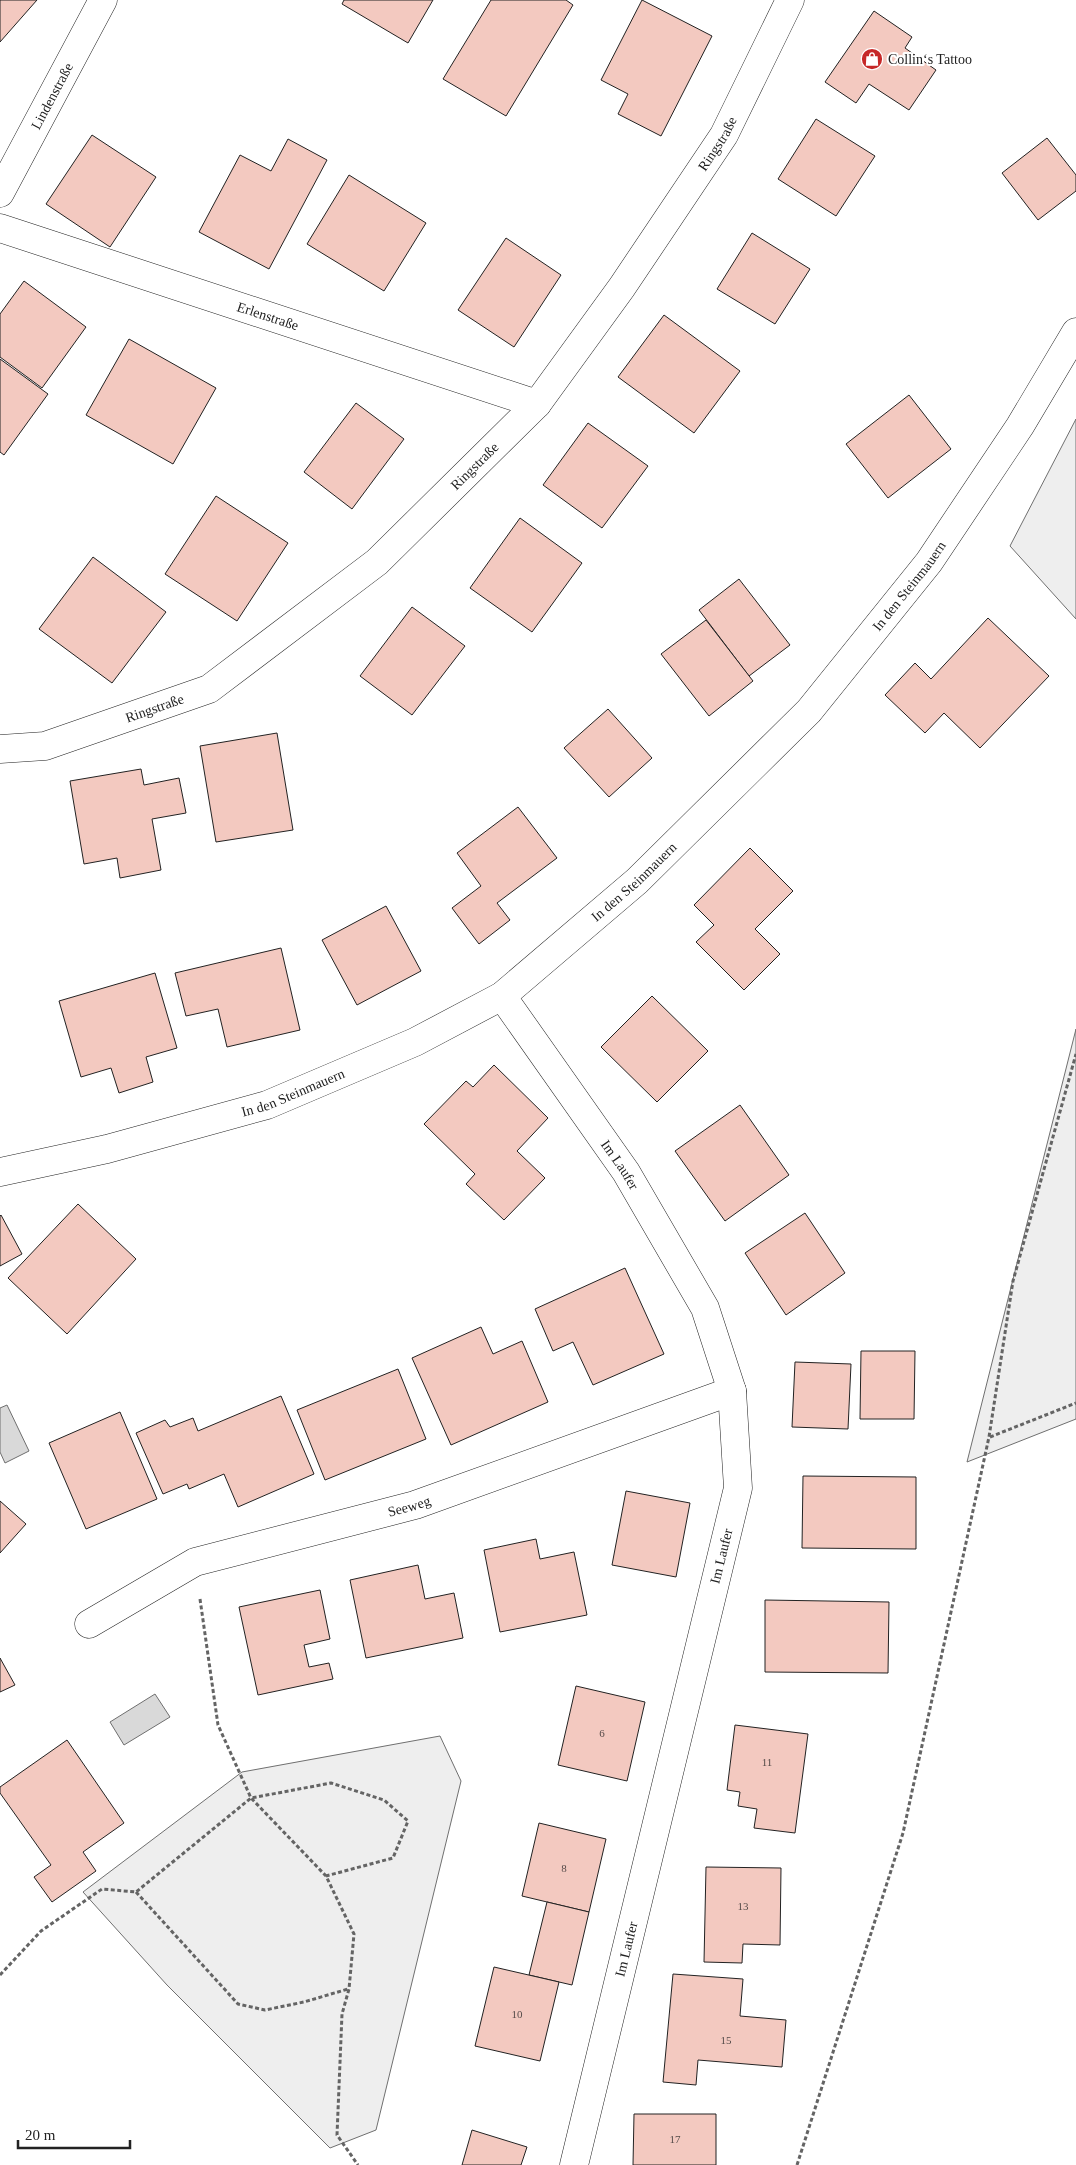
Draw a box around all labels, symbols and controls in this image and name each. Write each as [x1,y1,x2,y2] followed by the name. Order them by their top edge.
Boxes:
[860,47,884,71] shop icon: Collin‘s Tattoo
[888,52,972,67] place label: Collin‘s Tattoo
[28,60,76,132] street label: Lindenstraße
[695,114,740,174] street label: Ringstraße
[235,299,300,333] street label: Erlenstraße
[448,440,501,493] street label: Ringstraße
[870,538,949,634] street label: In den Steinmauern
[124,691,186,725] street label: Ringstraße
[588,840,680,925] street label: In den Steinmauern
[240,1066,347,1120] street label: In den Steinmauern
[598,1137,642,1193] street label: Im Laufer
[386,1493,433,1520] street label: Seeweg
[707,1527,736,1585] street label: Im Laufer
[599,1727,605,1739] house number: 6
[762,1756,772,1768] house number: 11
[561,1862,567,1874] house number: 8
[738,1900,749,1912] house number: 13
[612,1920,641,1978] street label: Im Laufer
[512,2008,523,2020] house number: 10
[721,2034,732,2046] house number: 15
[18,2118,130,2150] scale bar
[25,2127,56,2143] text: 20 m
[670,2133,681,2145] house number: 17

